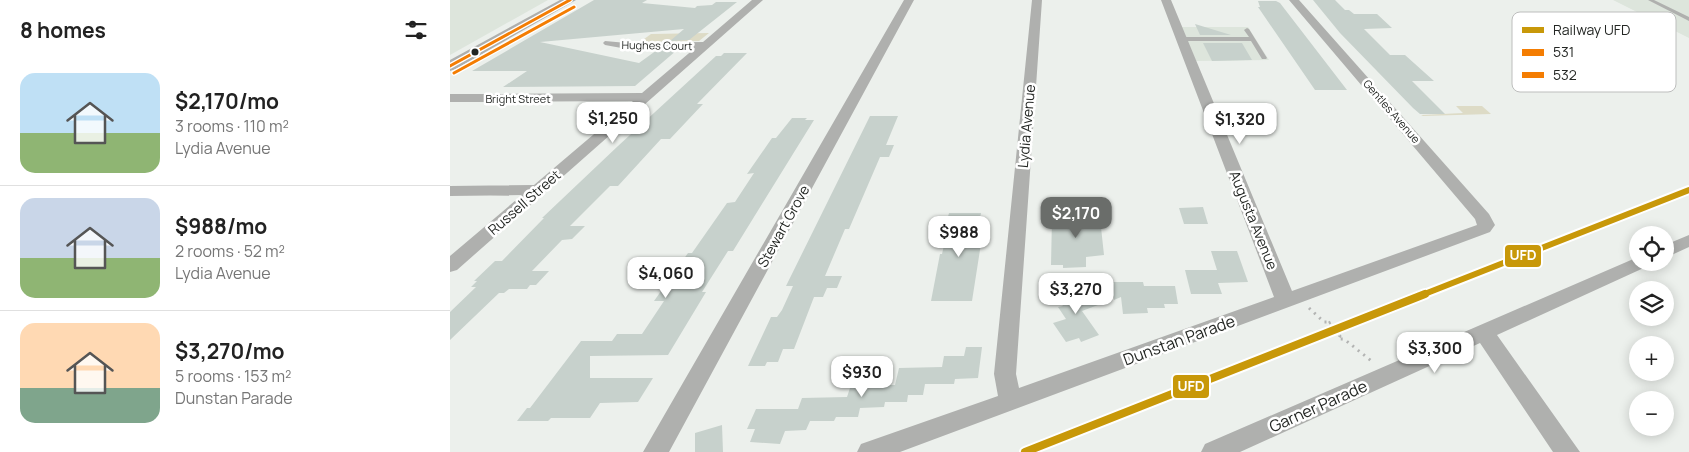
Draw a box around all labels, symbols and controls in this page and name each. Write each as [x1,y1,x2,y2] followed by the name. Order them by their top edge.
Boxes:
[1512,12,1676,92] legend
[20,16,106,44] text: 8 homes
[402,16,430,44] icon: filters
[1553,20,1630,39] text: Railway UFD
[621,37,693,53] street label: Hughes Court
[1553,42,1574,61] text: 531
[470,47,480,57] unlabelled marker
[1553,65,1577,84] text: 532
[1360,76,1424,146] street label: Gentles Avenue
[1013,84,1039,168] street label: Lydia Avenue
[175,87,279,115] text: $2,170/mo
[485,91,551,106] street label: Bright Street
[60,93,120,153] icon: home
[572,102,654,144] pin: $1,250
[1199,102,1281,145] pin: $1,320
[588,107,638,129] text: $1,250
[1215,108,1265,130] text: $1,320
[175,115,289,137] text: 3 rooms · 110 m²
[175,137,271,159] text: Lydia Avenue
[484,165,565,239] street label: Russell Street
[1225,168,1283,272] street label: Augusta Avenue
[753,182,813,270] street label: Stewart Grove
[1035,196,1117,239] pin: $2,170
[1052,202,1100,224] text: $2,170
[175,212,267,240] text: $988/mo
[929,216,989,258] pin: $988
[60,218,120,278] icon: home
[939,221,979,243] text: $988
[1629,226,1674,436] map controls
[1629,226,1674,271] button: locate
[175,240,285,262] text: 2 rooms · 52 m²
[1504,244,1542,268] line badge: UFD
[1509,245,1537,264] text: UFD
[625,256,707,299] pin: $4,060
[175,262,271,284] text: Lydia Avenue
[638,262,694,284] text: $4,060
[1035,272,1117,315] pin: $3,270
[1050,278,1102,300] text: $3,270
[1629,281,1674,326] button: layers
[1120,310,1238,370] street label: Dunstan Parade
[1394,332,1476,374] pin: $3,300
[1629,336,1674,381] button: +
[175,337,284,365] text: $3,270/mo
[1408,337,1462,359] text: $3,300
[60,343,120,403] icon: home
[832,356,892,398] pin: $930
[842,361,882,383] text: $930
[175,365,291,387] text: 5 rooms · 153 m²
[1172,374,1210,399] line badge: UFD
[1266,375,1370,437] street label: Garner Parade
[1177,376,1205,395] text: UFD
[175,387,293,409] text: Dunstan Parade
[1629,391,1674,436] button: −

